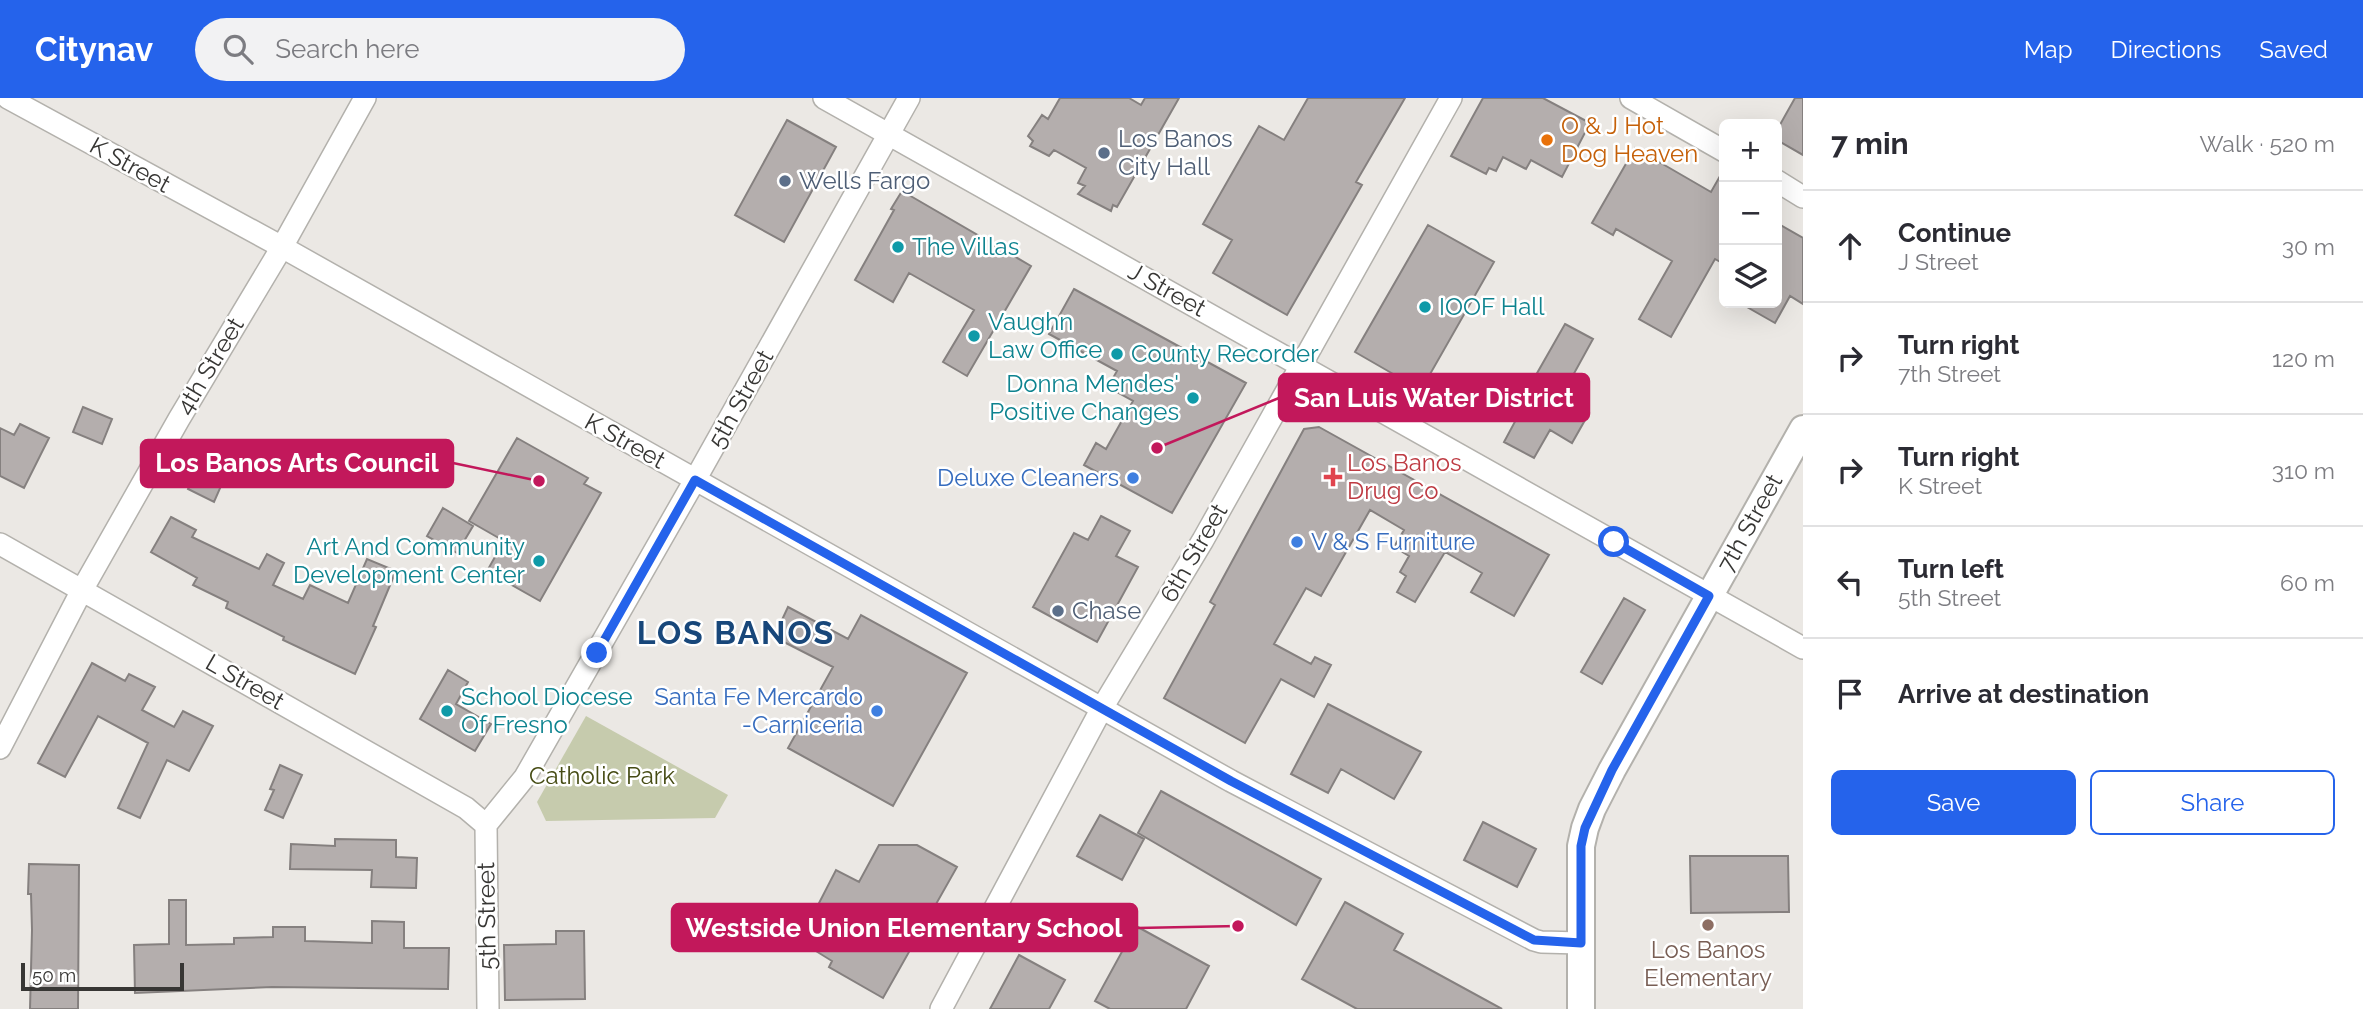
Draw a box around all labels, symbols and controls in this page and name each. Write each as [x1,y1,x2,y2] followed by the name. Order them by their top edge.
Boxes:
[195,18,685,81] search box
[35,30,153,69] text: Citynav
[219,30,257,68] icon: search
[275,34,420,64] text: Search here
[2024,35,2073,64] text: Map
[2111,35,2221,64] text: Directions
[2259,35,2328,64] text: Saved
[1561,111,1698,168] place label: O & J Hot Dog Heaven
[1719,119,1782,308] map controls
[1719,119,1782,182] button: +
[1118,124,1233,181] place label: Los Banos City Hall
[1831,126,1909,161] text: 7 min
[2200,130,2335,157] text: Walk · 520 m
[85,131,176,199] street label: K Street
[1539,132,1555,148] marker: O & J Hot Dog Heaven
[1096,145,1112,161] marker: Los Banos City Hall
[799,166,930,195] place label: Wells Fargo
[777,173,793,189] marker: Wells Fargo
[1719,182,1782,245] button: −
[1898,218,2011,248] text: Continue
[1831,227,1869,265] icon: ahead
[912,232,1019,261] place label: The Villas
[2282,233,2335,260] text: 30 m
[890,239,906,255] marker: The Villas
[1719,245,1782,308] button: layers
[1898,248,1979,275] text: J Street
[1123,256,1211,323] street label: J Street
[1439,292,1545,321] place label: IOOF Hall
[1417,299,1433,315] marker: IOOF Hall
[988,307,1102,364] place label: Vaughn Law Office
[169,312,250,419] street label: 4th Street
[966,328,982,344] marker: Vaughn Law Office
[1898,330,2019,360] text: Turn right
[1131,339,1319,368] place label: County Recorder
[1831,339,1869,377] icon: right
[702,345,779,453] street label: 5th Street
[2272,345,2335,372] text: 120 m
[1109,346,1125,362] marker: County Recorder
[1898,360,2001,387] text: 7th Street
[989,369,1179,426] place label: Donna Mendes' Positive Changes
[1279,374,1589,421] callout: San Luis Water District
[1294,383,1574,413] text: San Luis Water District
[1185,390,1201,406] marker: Donna Mendes' Positive Changes
[580,407,671,475] street label: K Street
[141,440,453,487] callout: Los Banos Arts Council
[1898,442,2019,472] text: Turn right
[155,448,440,478] text: Los Banos Arts Council
[1347,448,1462,505] place label: Los Banos Drug Co
[1831,451,1869,489] icon: right
[2272,457,2335,484] text: 310 m
[937,463,1119,492] place label: Deluxe Cleaners
[1325,469,1341,485] marker: Los Banos Drug Co
[1711,469,1788,577] street label: 7th Street
[1125,470,1141,486] marker: Deluxe Cleaners
[1898,472,1982,499] text: K Street
[1154,498,1233,607] street label: 6th Street
[1598,526,1629,557] route start
[1311,527,1475,556] place label: V & S Furniture
[293,532,526,589] place label: Art And Community Development Center
[1289,534,1305,550] marker: V & S Furniture
[531,553,547,569] marker: Art And Community Development Center
[1898,554,2004,584] text: Turn left
[1831,563,1869,601] icon: left
[2280,569,2335,596] text: 60 m
[1898,584,2001,611] text: 5th Street
[1072,596,1141,625] place label: Chase
[1050,603,1066,619] marker: Chase
[637,614,835,651] district label: LOS BANOS
[581,637,612,668] route end
[201,648,290,716] street label: L Street
[1831,675,1869,713] icon: arrive
[1898,679,2149,709] text: Arrive at destination
[461,682,633,739] place label: School Diocese Of Fresno
[654,682,863,739] place label: Santa Fe Mercardo -Carniceria
[439,703,455,719] marker: School Diocese Of Fresno
[869,703,885,719] marker: Santa Fe Mercardo -Carniceria
[529,761,675,790] park label: Catholic Park
[1831,770,2076,835] button: Save
[2090,770,2335,835] button: Share
[471,862,502,970] street label: 5th Street
[672,904,1137,951] callout: Westside Union Elementary School
[685,913,1123,943] text: Westside Union Elementary School
[1700,917,1716,933] marker: Los Banos Elementary
[1644,935,1772,992] place label: Los Banos Elementary
[21,960,184,992] scale bar
[32,964,76,986] text: 50 m

